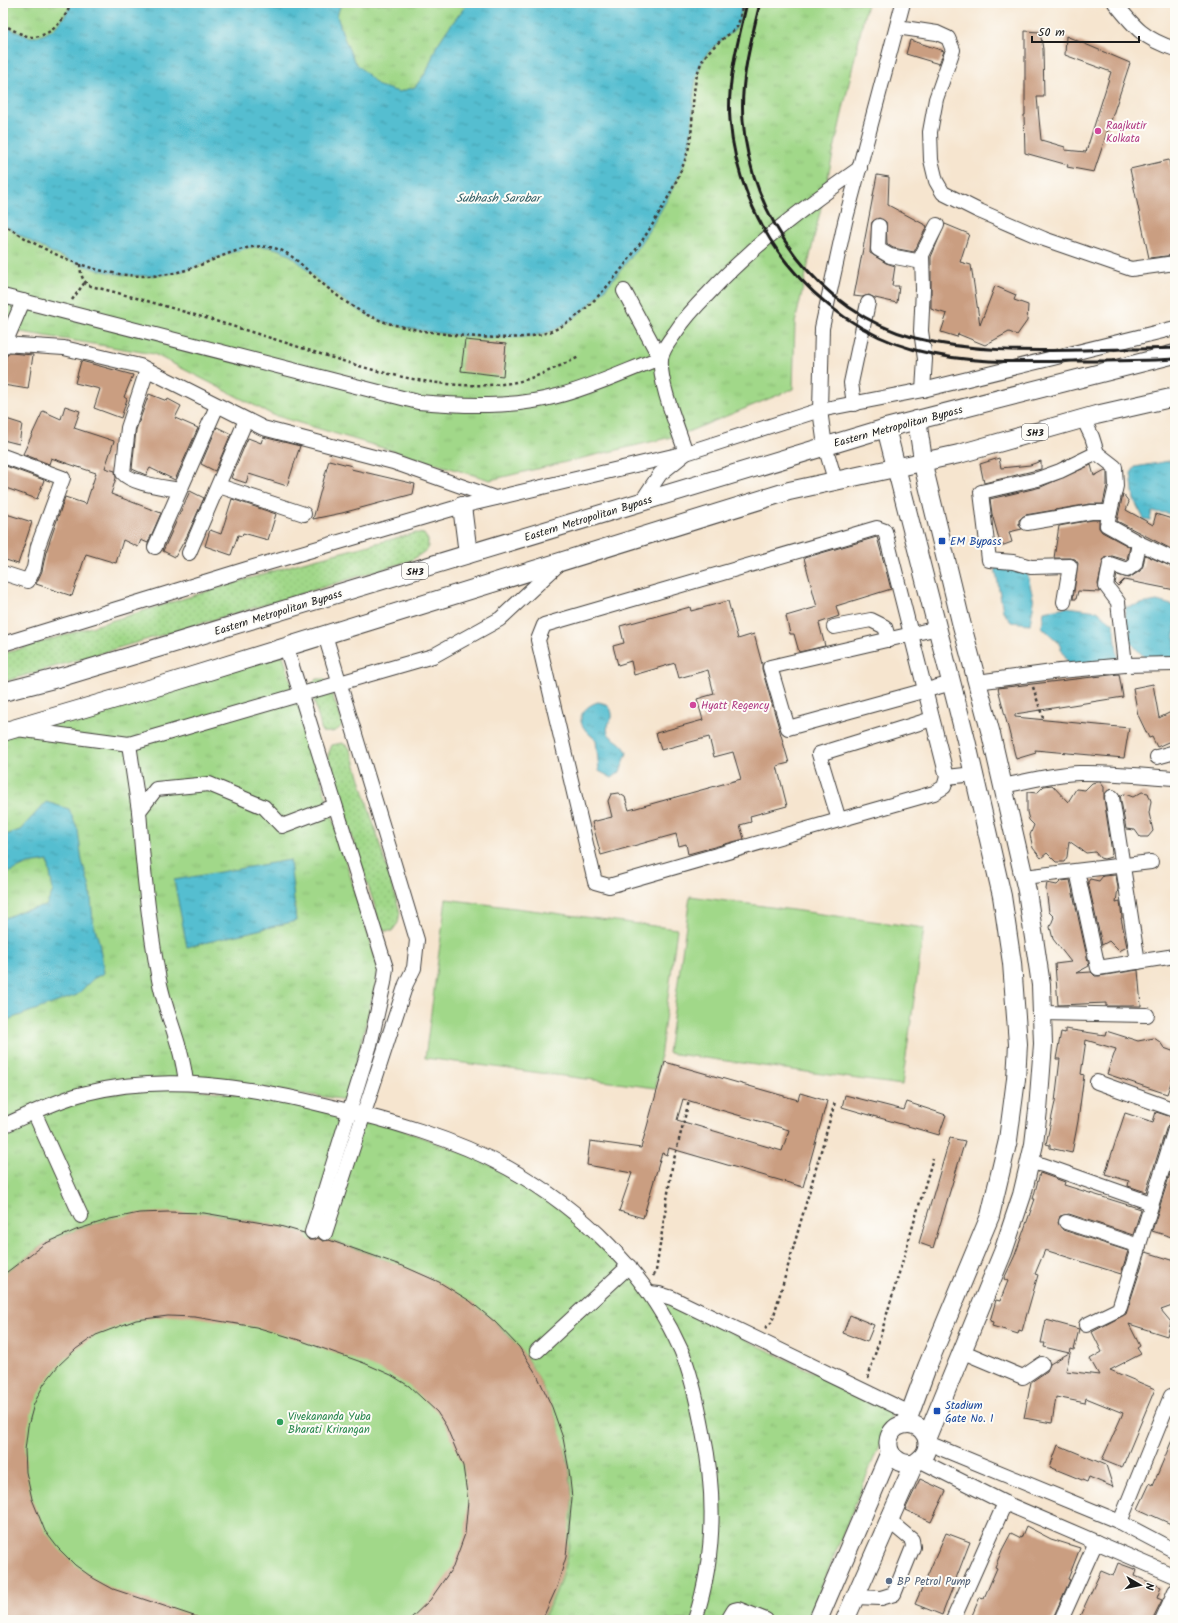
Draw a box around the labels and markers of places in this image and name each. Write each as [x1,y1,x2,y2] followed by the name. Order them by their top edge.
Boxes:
[1106,117,1148,148] place label: Raajkutir Kolkata
[1093,126,1103,136] marker: Raajkutir Kolkata
[950,533,1002,551] place label: EM Bypass
[937,536,947,546] marker: EM Bypass
[701,697,770,715] place label: Hyatt Regency
[688,700,698,710] marker: Hyatt Regency
[945,1397,993,1428] place label: Stadium Gate No. 1
[932,1406,942,1416] marker: Stadium Gate No. 1
[288,1408,371,1439] place label: Vivekananda Yuba Bharati Krirangan
[275,1417,285,1427] marker: Vivekananda Yuba Bharati Krirangan
[897,1573,971,1591] place label: BP Petrol Pump
[884,1576,894,1586] marker: BP Petrol Pump

